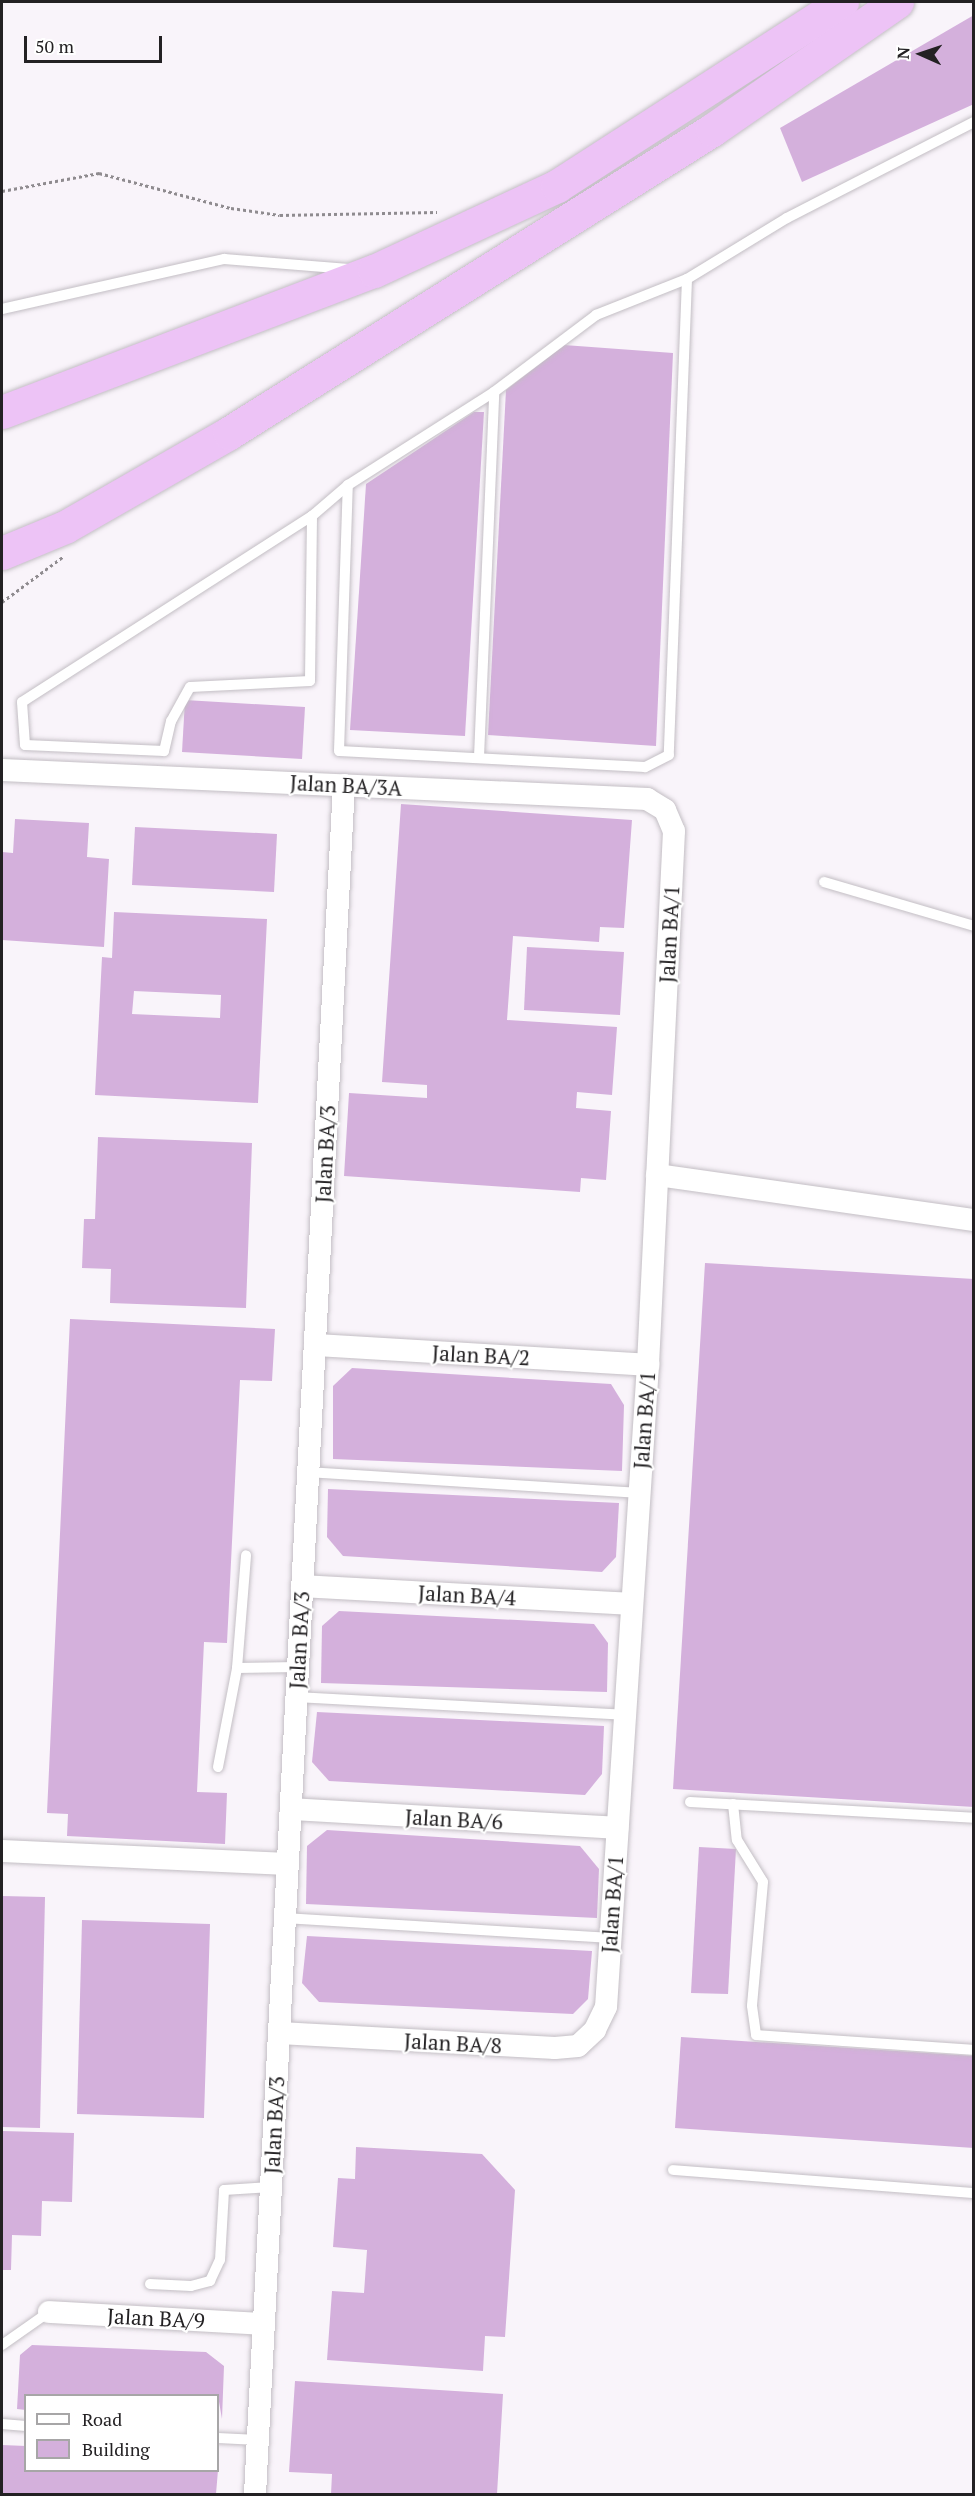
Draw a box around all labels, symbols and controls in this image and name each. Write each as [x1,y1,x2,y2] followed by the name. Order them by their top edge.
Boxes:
[27,24,165,62] scale bar
[891,24,951,84] north arrow
[35,34,74,58] text: 50 m
[892,46,914,60] text: N
[289,769,403,801] street label: Jalan BA/3A
[654,884,684,984] street label: Jalan BA/1
[310,1104,340,1204] street label: Jalan BA/3
[431,1340,531,1370] street label: Jalan BA/2
[628,1370,660,1470] street label: Jalan BA/1
[417,1580,517,1610] street label: Jalan BA/4
[284,1590,314,1690] street label: Jalan BA/3
[404,1804,504,1834] street label: Jalan BA/6
[596,1854,628,1954] street label: Jalan BA/1
[403,2028,503,2058] street label: Jalan BA/8
[259,2075,289,2175] street label: Jalan BA/3
[106,2303,206,2333] street label: Jalan BA/9
[24,2394,219,2472] legend
[82,2407,122,2431] text: Road
[82,2437,150,2461] text: Building

